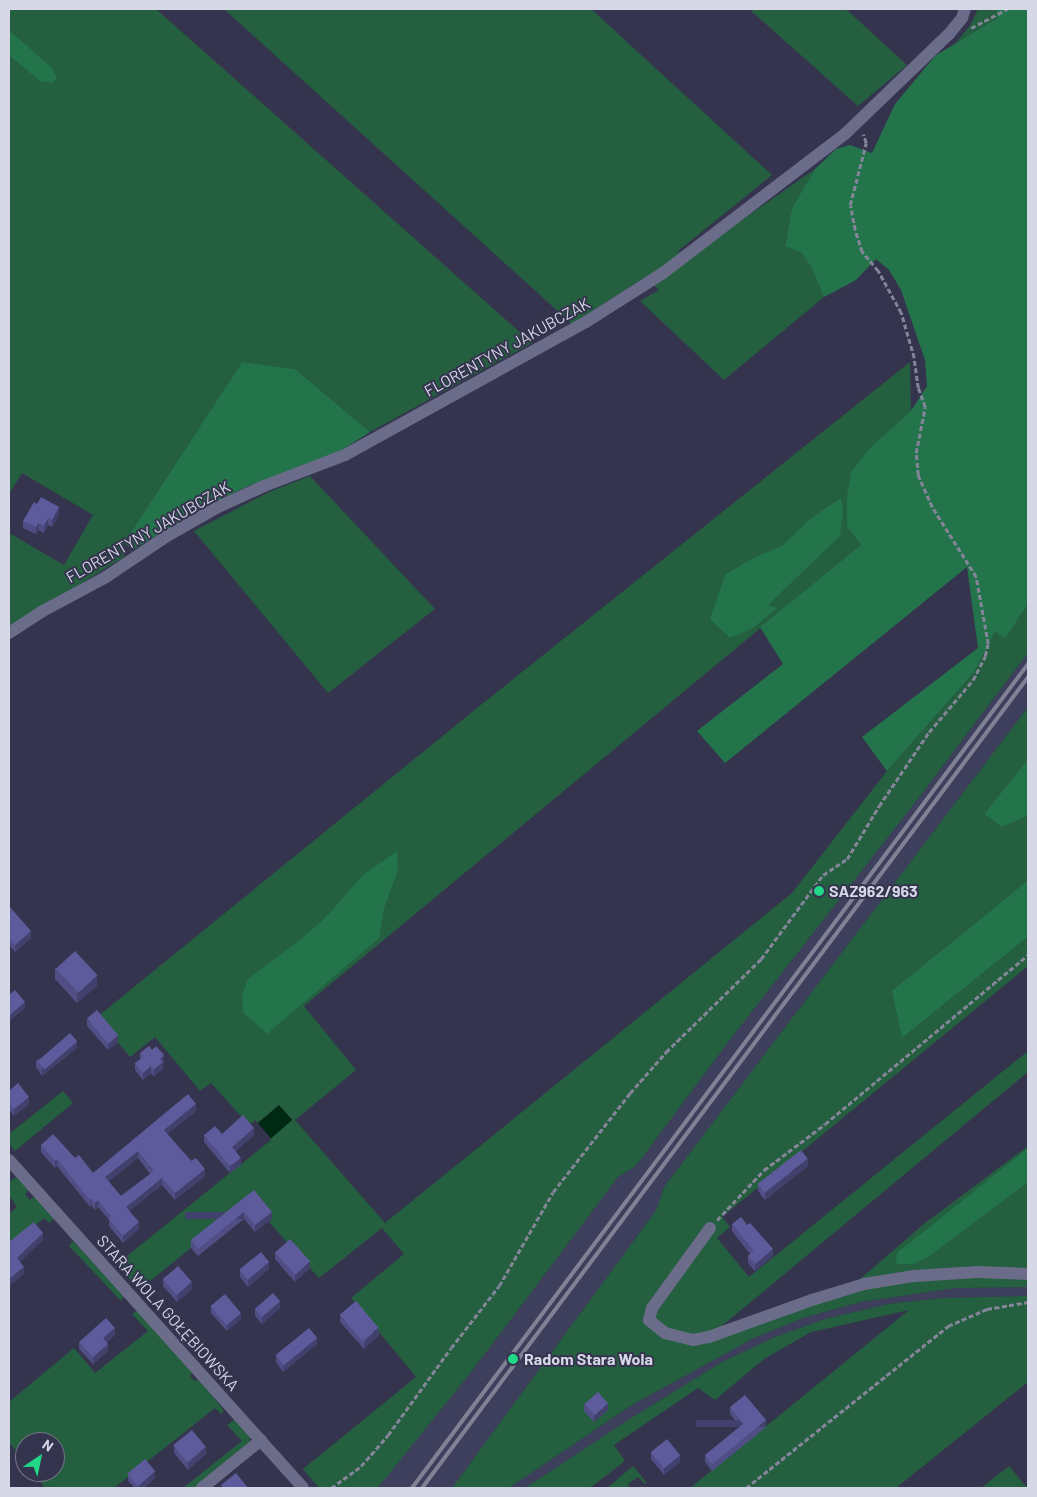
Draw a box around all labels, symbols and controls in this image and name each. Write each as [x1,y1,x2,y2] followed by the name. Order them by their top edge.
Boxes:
[421,293,593,401] street label: FLORENTYNY JAKUBCZAK
[63,477,233,587] street label: FLORENTYNY JAKUBCZAK
[829,881,918,901] place label: SAZ962/963
[813,885,825,897] marker: SAZ962/963
[93,1231,243,1395] street label: STARA WOLA GOŁĘBIOWSKA
[524,1349,653,1369] place label: Radom Stara Wola
[506,1352,520,1366] marker: Radom Stara Wola
[15,1432,65,1482] north arrow
[39,1435,57,1455] text: N

